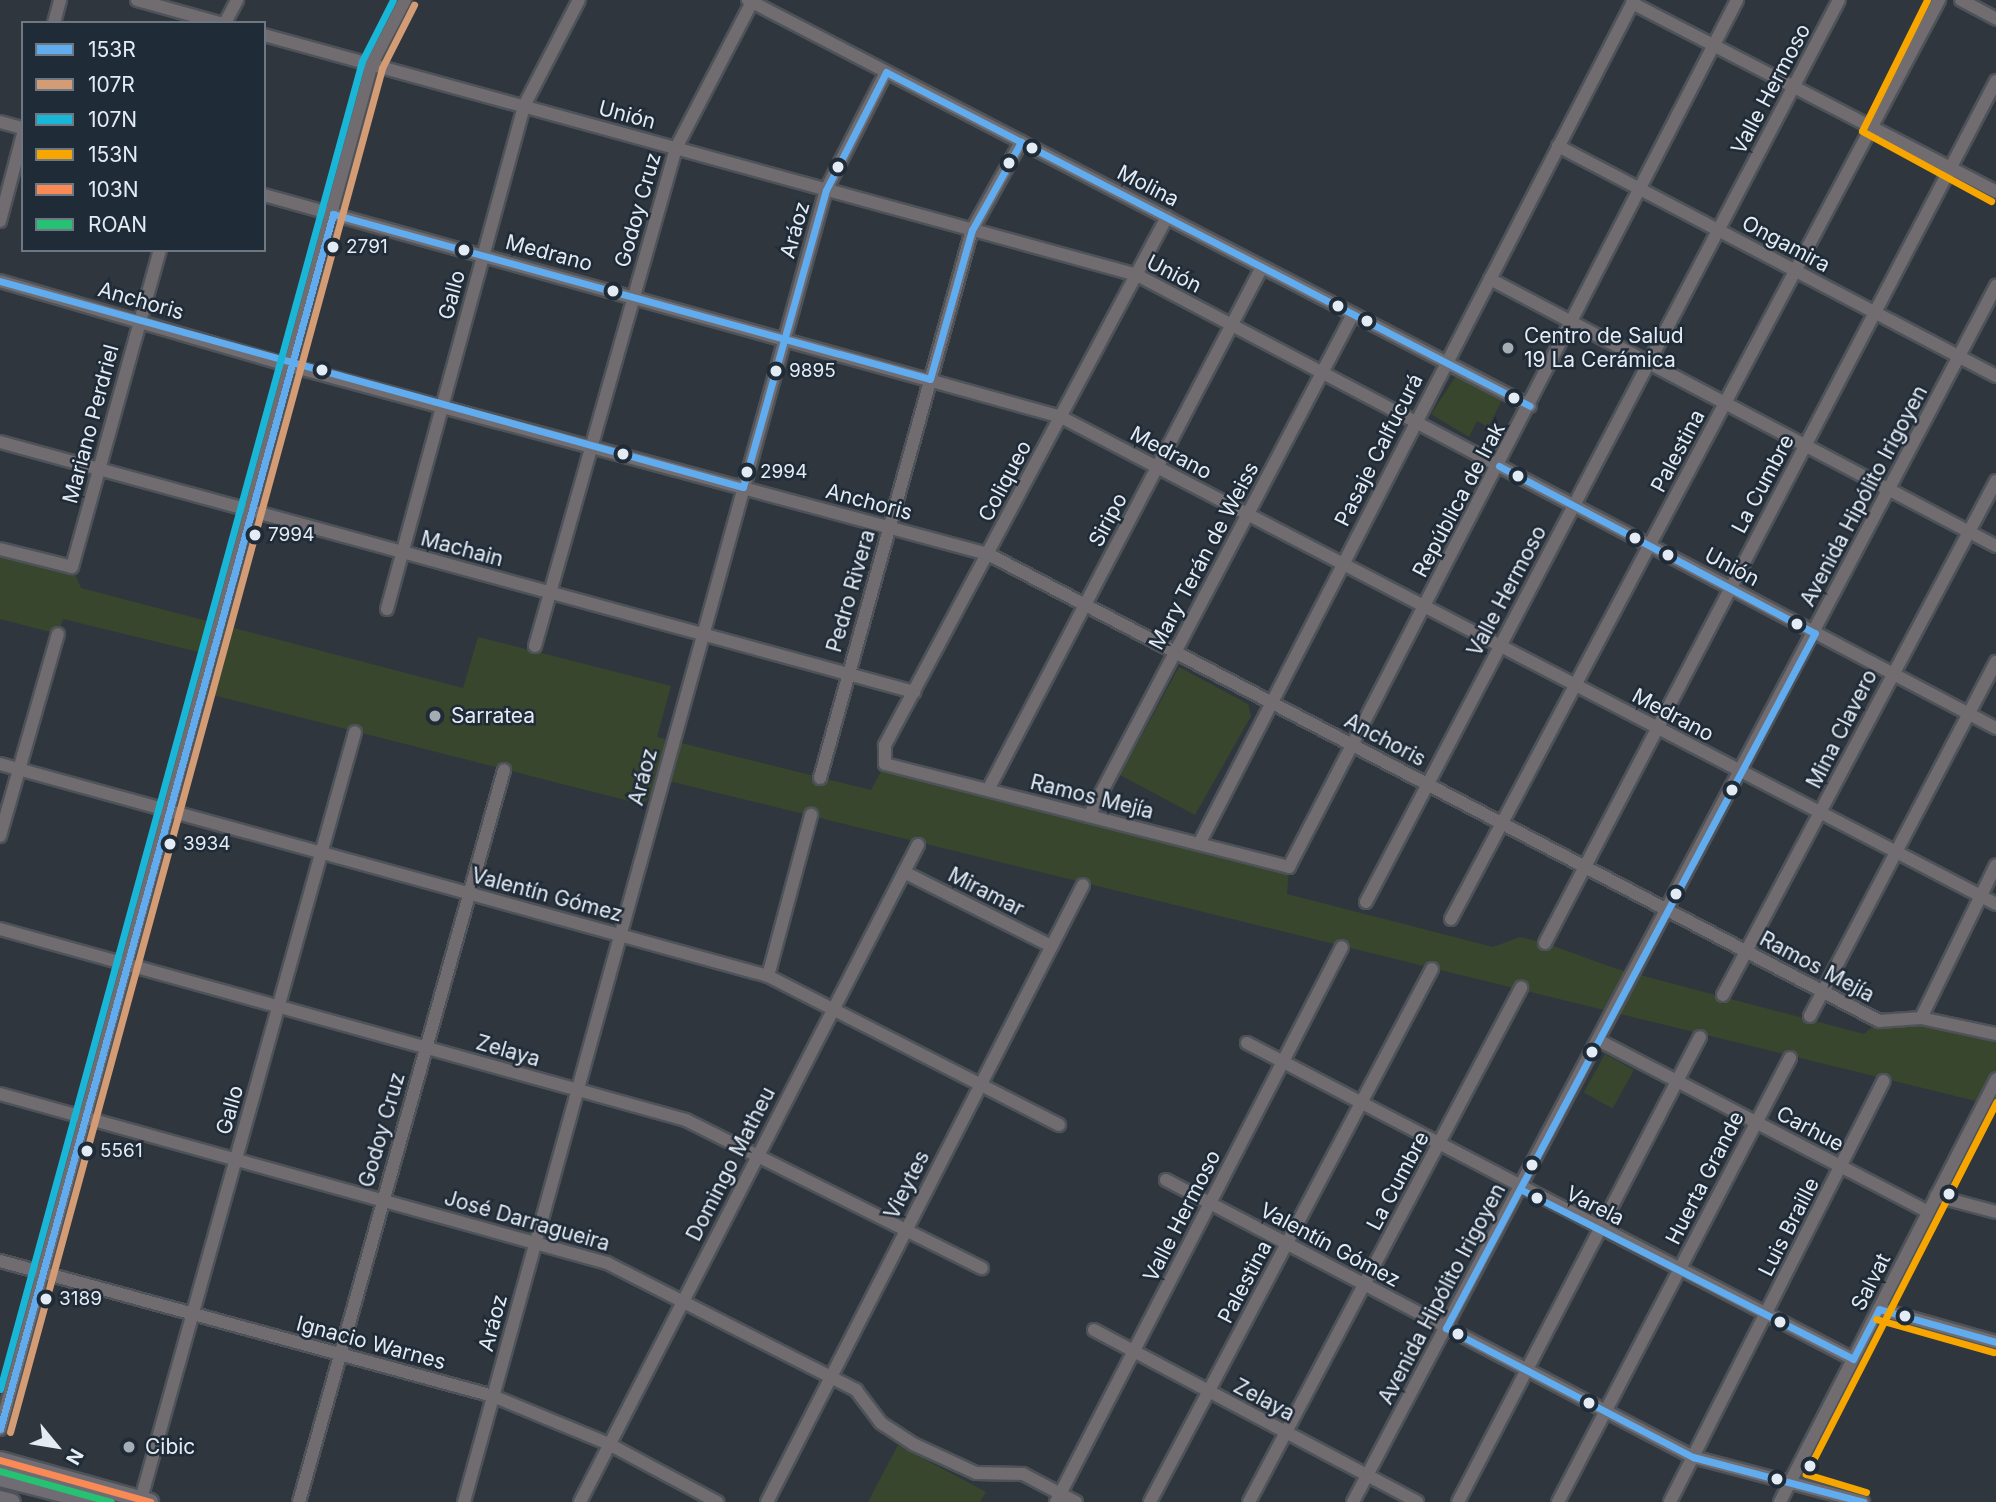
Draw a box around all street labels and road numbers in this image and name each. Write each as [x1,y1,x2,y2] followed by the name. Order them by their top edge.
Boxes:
[1726,19,1816,159] street label: Valle Hermoso
[596,95,658,135] street label: Unión
[610,150,666,270] street label: Godoy Cruz
[1113,160,1183,212] street label: Molina
[775,199,815,261] street label: Aráoz
[1738,210,1834,278] street label: Ongamira
[503,229,595,277] street label: Medrano
[1142,250,1206,298] street label: Unión
[433,267,471,323] street label: Gallo
[95,277,187,325] street label: Anchoris
[58,342,124,506] street label: Mariano Perdriel
[1330,370,1428,530] street label: Pasaje Calfucurá
[1795,381,1933,611] street label: Avenida Hipólito Irigoyen
[1646,405,1710,497] street label: Palestina
[1408,418,1510,582] street label: República de Irak
[1126,421,1216,485] street label: Medrano
[1726,430,1800,538] street label: La Cumbre
[973,436,1037,526] street label: Coliqueo
[1144,458,1264,654] street label: Mary Terán de Weiss
[823,478,915,526] street label: Anchoris
[1083,489,1133,551] street label: Siripo
[1462,521,1552,661] street label: Valle Hermoso
[418,526,506,572] street label: Machain
[821,527,881,655] street label: Pedro Rivera
[1700,542,1764,592] street label: Unión
[1801,665,1883,793] street label: Mina Clavero
[1628,683,1718,747] street label: Medrano
[1340,708,1430,772] street label: Anchoris
[623,746,663,808] street label: Aráoz
[1028,769,1156,825] street label: Ramos Mejía
[944,862,1028,922] street label: Miramar
[469,863,625,927] street label: Valentín Gómez
[1755,926,1879,1008] street label: Ramos Mejía
[473,1030,543,1072] street label: Zelaya
[354,1070,410,1190] street label: Godoy Cruz
[211,1082,249,1138] street label: Gallo
[681,1083,781,1245] street label: Domingo Matheu
[1772,1101,1848,1157] street label: Carhue
[1661,1107,1749,1249] street label: Huerta Grande
[1361,1127,1435,1235] street label: La Cumbre
[1138,1146,1226,1286] street label: Valle Hermoso
[879,1147,935,1223] street label: Vieytes
[1753,1173,1825,1281] street label: Luis Braille
[1373,1179,1511,1409] street label: Avenida Hipólito Irigoyen
[1562,1181,1628,1231] street label: Varela
[441,1185,613,1257] street label: José Darragueira
[1255,1197,1405,1293] street label: Valentín Gómez
[1213,1236,1277,1328] street label: Palestina
[1846,1249,1896,1315] street label: Salvat
[473,1292,513,1354] street label: Aráoz
[294,1311,448,1375] street label: Ignacio Warnes
[1229,1373,1299,1427] street label: Zelaya

